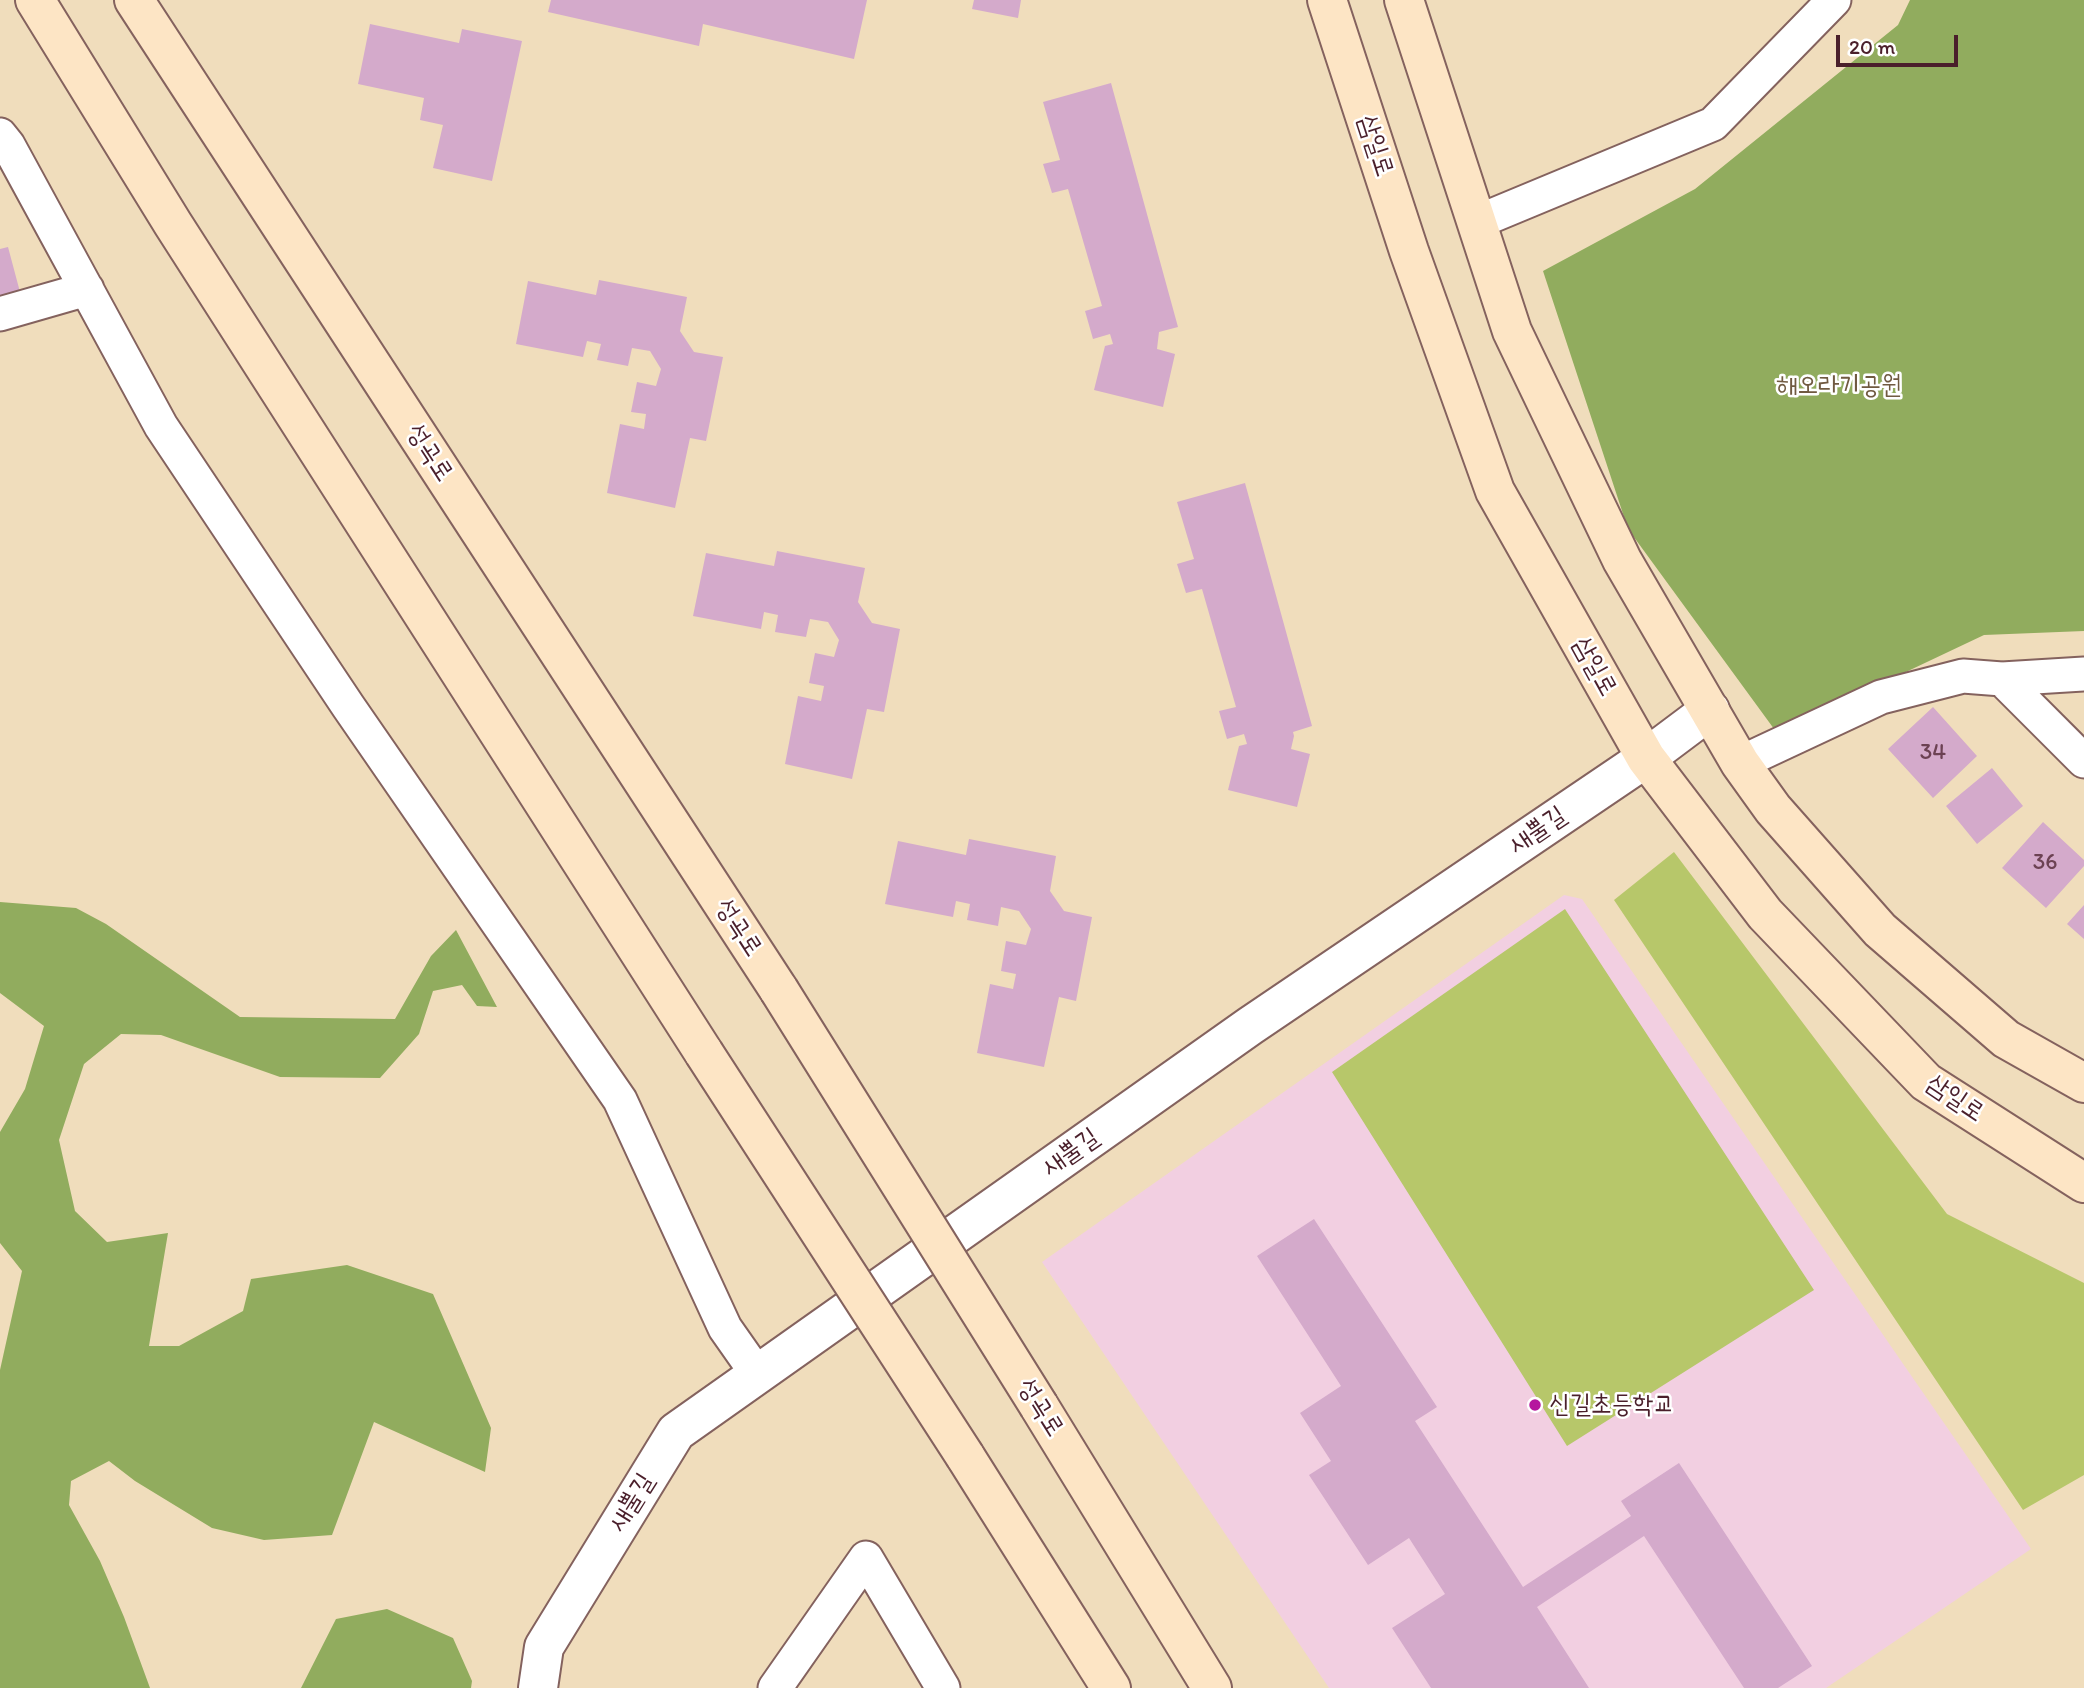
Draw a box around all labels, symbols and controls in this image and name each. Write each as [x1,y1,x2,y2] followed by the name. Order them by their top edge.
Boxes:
[1839,21,1962,65] scale bar
[1849,34,1895,59] text: 20 m
[1350,111,1400,181] street label: 삼일로
[1776,370,1902,402] park label: 해오라기공원
[399,418,459,488] street label: 성곡로
[1565,632,1623,702] street label: 삼일로
[1920,739,1946,767] house number: 34
[1503,801,1573,861] street label: 새뿔길
[2033,849,2057,877] house number: 36
[708,893,768,963] street label: 성곡로
[1920,1069,1990,1129] street label: 삼일로
[1036,1122,1106,1184] street label: 새뿔길
[1010,1373,1070,1443] street label: 성곡로
[1549,1389,1675,1421] place label: 신길초등학교
[1527,1397,1543,1413] marker: 신길초등학교
[602,1468,662,1538] street label: 새뿔길

